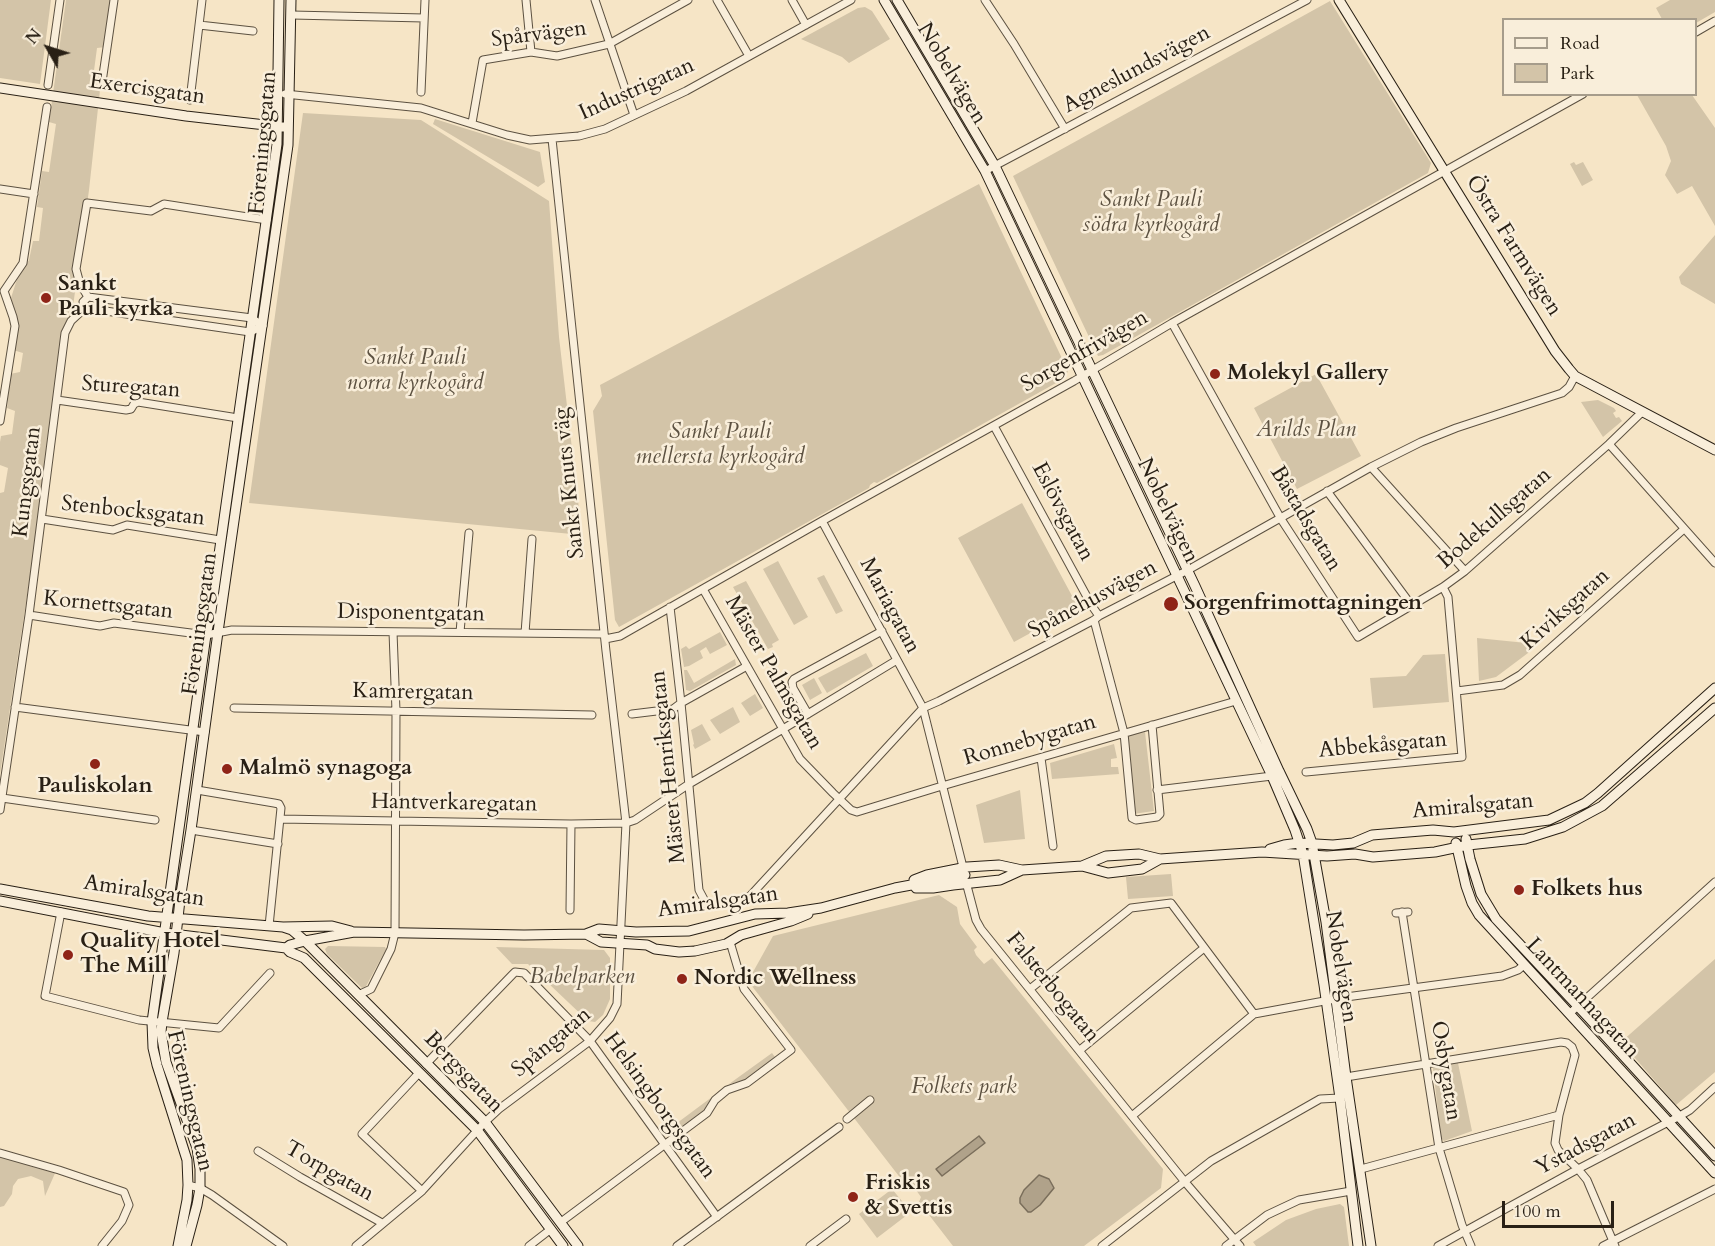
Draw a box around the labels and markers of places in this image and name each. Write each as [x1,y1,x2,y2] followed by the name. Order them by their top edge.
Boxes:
[58,272,174,324] place label: Sankt Pauli kyrka
[39,291,53,305] marker: Sankt Pauli kyrka
[1227,361,1389,387] place label: Molekyl Gallery
[1208,367,1222,381] marker: Molekyl Gallery
[1184,591,1422,617] place label: Sorgenfrimottagningen
[1162,595,1180,613] marker: Sorgenfrimottagningen
[239,756,412,782] place label: Malmö synagoga
[88,757,102,771] marker: Pauliskolan
[220,762,234,776] marker: Malmö synagoga
[37,774,153,800] place label: Pauliskolan
[1531,877,1643,903] place label: Folkets hus
[1512,883,1526,897] marker: Folkets hus
[80,929,220,980] place label: Quality Hotel The Mill
[61,948,75,962] marker: Quality Hotel The Mill
[694,966,857,992] place label: Nordic Wellness
[675,972,689,986] marker: Nordic Wellness
[865,1171,952,1222] place label: Friskis & Svettis
[846,1190,860,1204] marker: Friskis & Svettis

